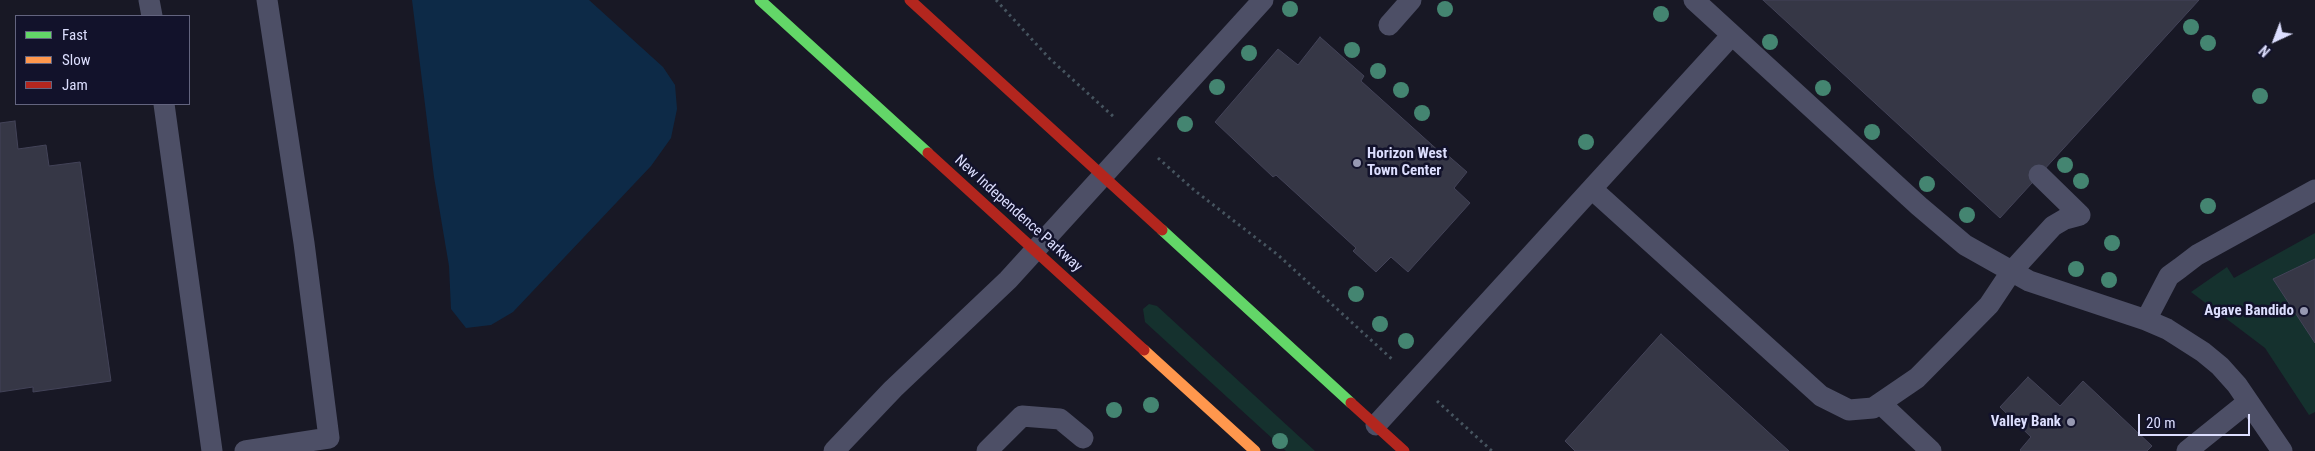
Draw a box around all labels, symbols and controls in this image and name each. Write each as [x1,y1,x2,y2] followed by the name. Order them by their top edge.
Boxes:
[15,15,190,105] legend
[2250,15,2300,65] north arrow
[62,26,87,44] text: Fast
[2256,42,2273,60] text: N
[62,51,91,69] text: Slow
[62,76,88,94] text: Jam
[1367,145,1447,180] place label: Horizon West Town Center
[950,152,1086,276] street label: New Independence Parkway
[1351,157,1363,169] marker: Horizon West Town Center
[2204,302,2294,320] place label: Agave Bandido
[2298,305,2310,317] marker: Agave Bandido
[2140,404,2252,436] scale bar
[1991,413,2061,431] place label: Valley Bank
[2146,414,2176,432] text: 20 m
[2065,416,2077,428] marker: Valley Bank

